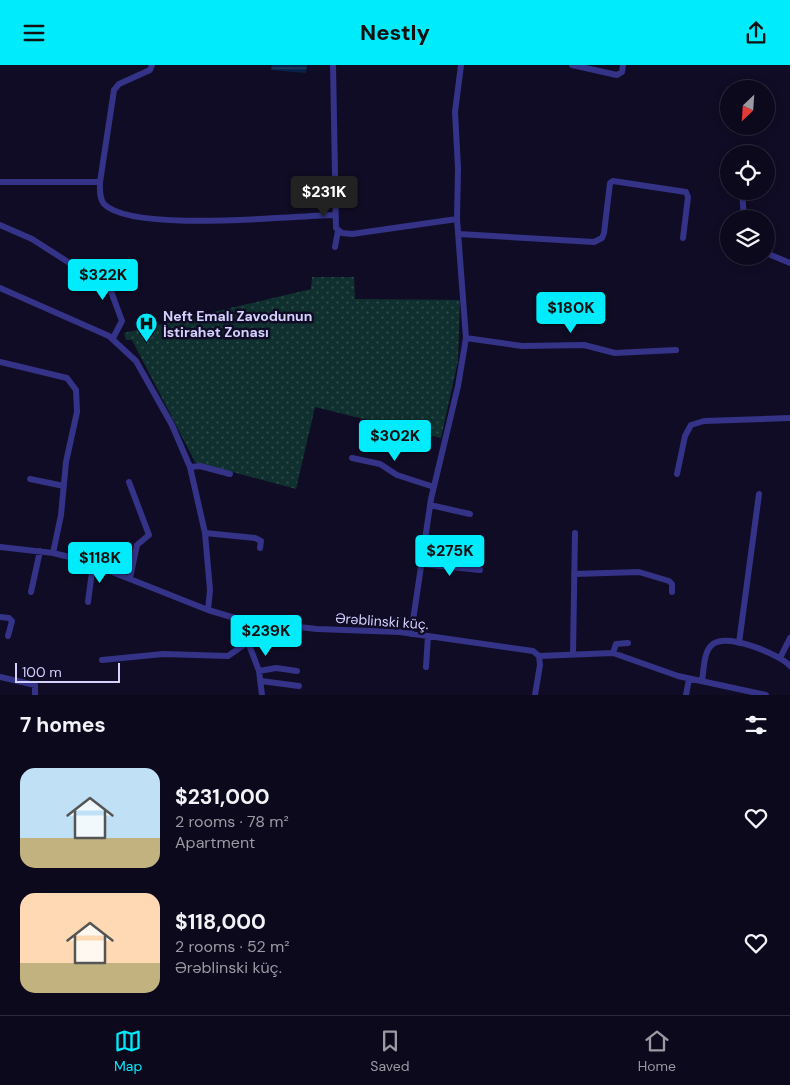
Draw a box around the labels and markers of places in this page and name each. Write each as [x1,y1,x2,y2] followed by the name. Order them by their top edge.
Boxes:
[289,175,359,218] pin: $231K
[68,259,138,301] pin: $322K
[536,291,606,334] pin: $180K
[163,307,312,341] place label: Neft Emalı Zavodunun İstirahət Zonası
[135,312,159,343] hospital icon: Neft Emalı Zavodunun İstirahət Zonası
[360,419,430,462] pin: $302K
[415,535,485,577] pin: $275K
[65,541,135,584] pin: $118K
[231,615,301,657] pin: $239K

